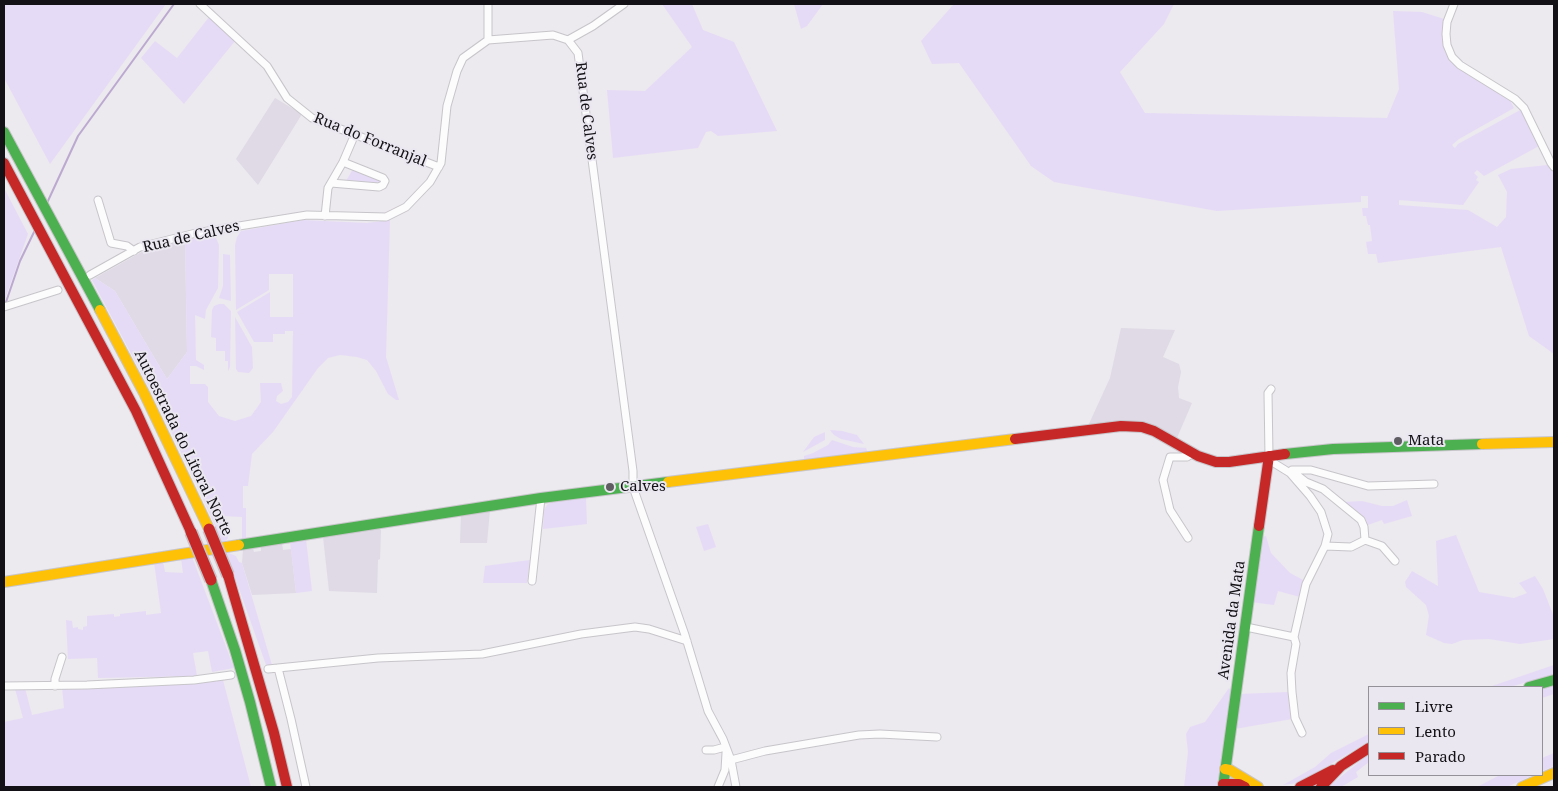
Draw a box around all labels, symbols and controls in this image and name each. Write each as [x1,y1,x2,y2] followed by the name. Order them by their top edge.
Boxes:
[571,61,601,161] street label: Rua de Calves
[311,109,429,171] street label: Rua do Forranjal
[141,217,241,257] street label: Rua de Calves
[130,347,236,539] street label: Autoestrada do Litoral Norte
[1408,432,1444,450] place label: Mata
[1392,435,1404,447] marker: Mata
[620,478,666,496] place label: Calves
[604,481,616,493] marker: Calves
[1215,559,1249,681] street label: Avenida da Mata
[1368,686,1543,776] legend
[1415,696,1453,716] text: Livre
[1415,721,1456,741] text: Lento
[1415,746,1466,766] text: Parado

